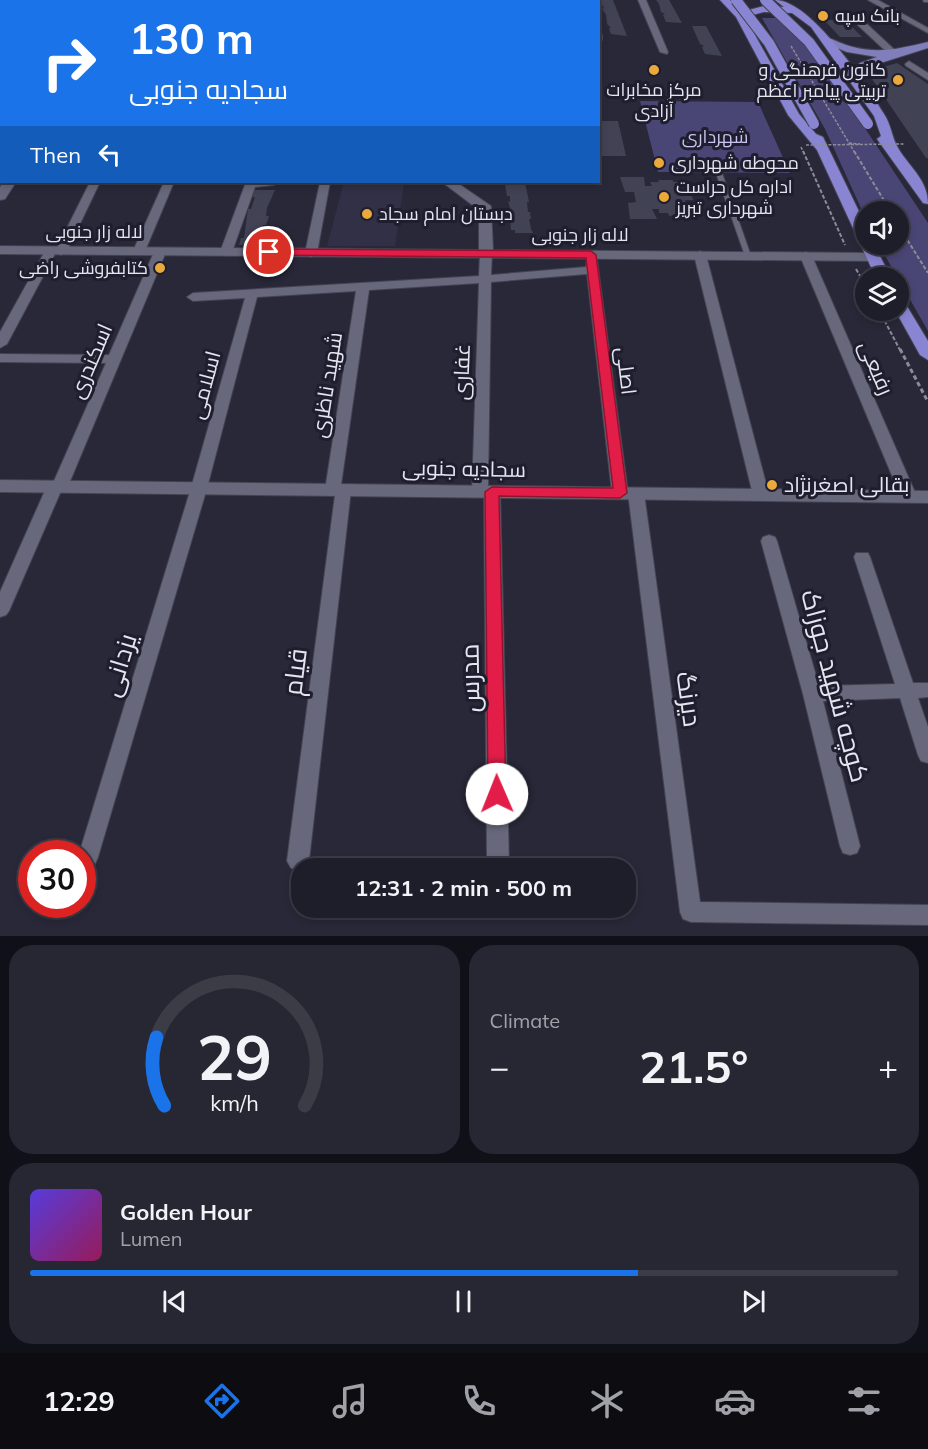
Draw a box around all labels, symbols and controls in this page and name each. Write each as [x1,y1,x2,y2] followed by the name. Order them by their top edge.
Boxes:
[835,4,900,27] place label: بانک سپه
[816,9,830,23] marker: بانک سپه
[129,12,254,65] text: 130 m
[30,24,108,102] icon: right
[757,58,886,103] place label: کانون فرهنگی و تربیتی پیامبر اعظم
[647,63,661,77] marker: مرکز مخابرات آزادی
[129,72,288,106] text: سجادیه جنوبی
[891,73,905,87] marker: کانون فرهنگی و تربیتی پیامبر اعظم
[606,78,702,122] place label: مرکز مخابرات آزادی
[682,125,748,148] park label: شهرداری
[93,138,126,171] icon: left
[30,141,81,169] text: Then
[671,151,799,174] place label: محوطه شهرداری
[652,156,666,170] marker: محوطه شهرداری
[675,175,793,219] place label: اداره کل حراست شهرداری تبریز
[657,190,671,204] marker: اداره کل حراست شهرداری تبریز
[855,201,909,321] map controls
[855,201,909,255] button: sound
[379,202,513,226] place label: دبستان امام سجاد
[360,207,374,221] marker: دبستان امام سجاد
[45,220,143,243] street label: لاله زار جنوبی
[531,223,629,246] street label: لاله زار جنوبی
[243,226,294,277] pin
[252,235,285,268] icon: arrive
[19,256,148,279] place label: کتابفروشی راضی
[153,261,167,275] marker: کتابفروشی راضی
[855,267,909,321] button: layers
[63,319,118,402] street label: اسکندری
[305,330,348,440] street label: شهید ناظری
[853,337,900,399] street label: رفیعی
[447,343,476,401] street label: غفاری
[610,346,643,396] street label: اصلی
[183,348,227,422] street label: اسلامی
[402,454,526,483] street label: سجادیه جنوبی
[784,471,909,498] place label: بقالی اصغرنژاد
[765,478,779,492] marker: بقالی اصغرنژاد
[793,586,877,786] street label: کوچه شهید جوزاک
[93,629,144,700] street label: یزدانی
[452,643,487,713] street label: مدرس
[275,646,316,698] street label: قیام
[669,669,710,729] street label: دیرنگ
[465,762,529,826] position arrow
[18,840,96,918] speed limit sign: 30
[355,874,572,902] text: 12:31 · 2 min · 500 m
[490,1008,560,1033] text: Climate
[197,1017,272,1096] text: 29
[639,1038,748,1094] text: 21.5°
[490,1046,509,1087] text: −
[878,1046,898,1087] text: +
[210,1090,258,1117] text: km/h
[120,1198,252,1226] text: Golden Hour
[120,1226,182,1251] text: Lumen
[158,1285,191,1318] icon: previous
[447,1285,480,1318] icon: pause
[737,1285,770,1318] icon: next
[201,1380,243,1422] icon: directions
[329,1380,371,1422] icon: music
[458,1380,500,1422] icon: phone
[586,1380,628,1422] icon: climate
[714,1380,756,1422] icon: car
[843,1380,885,1422] icon: filters
[43,1384,115,1418] text: 12:29

